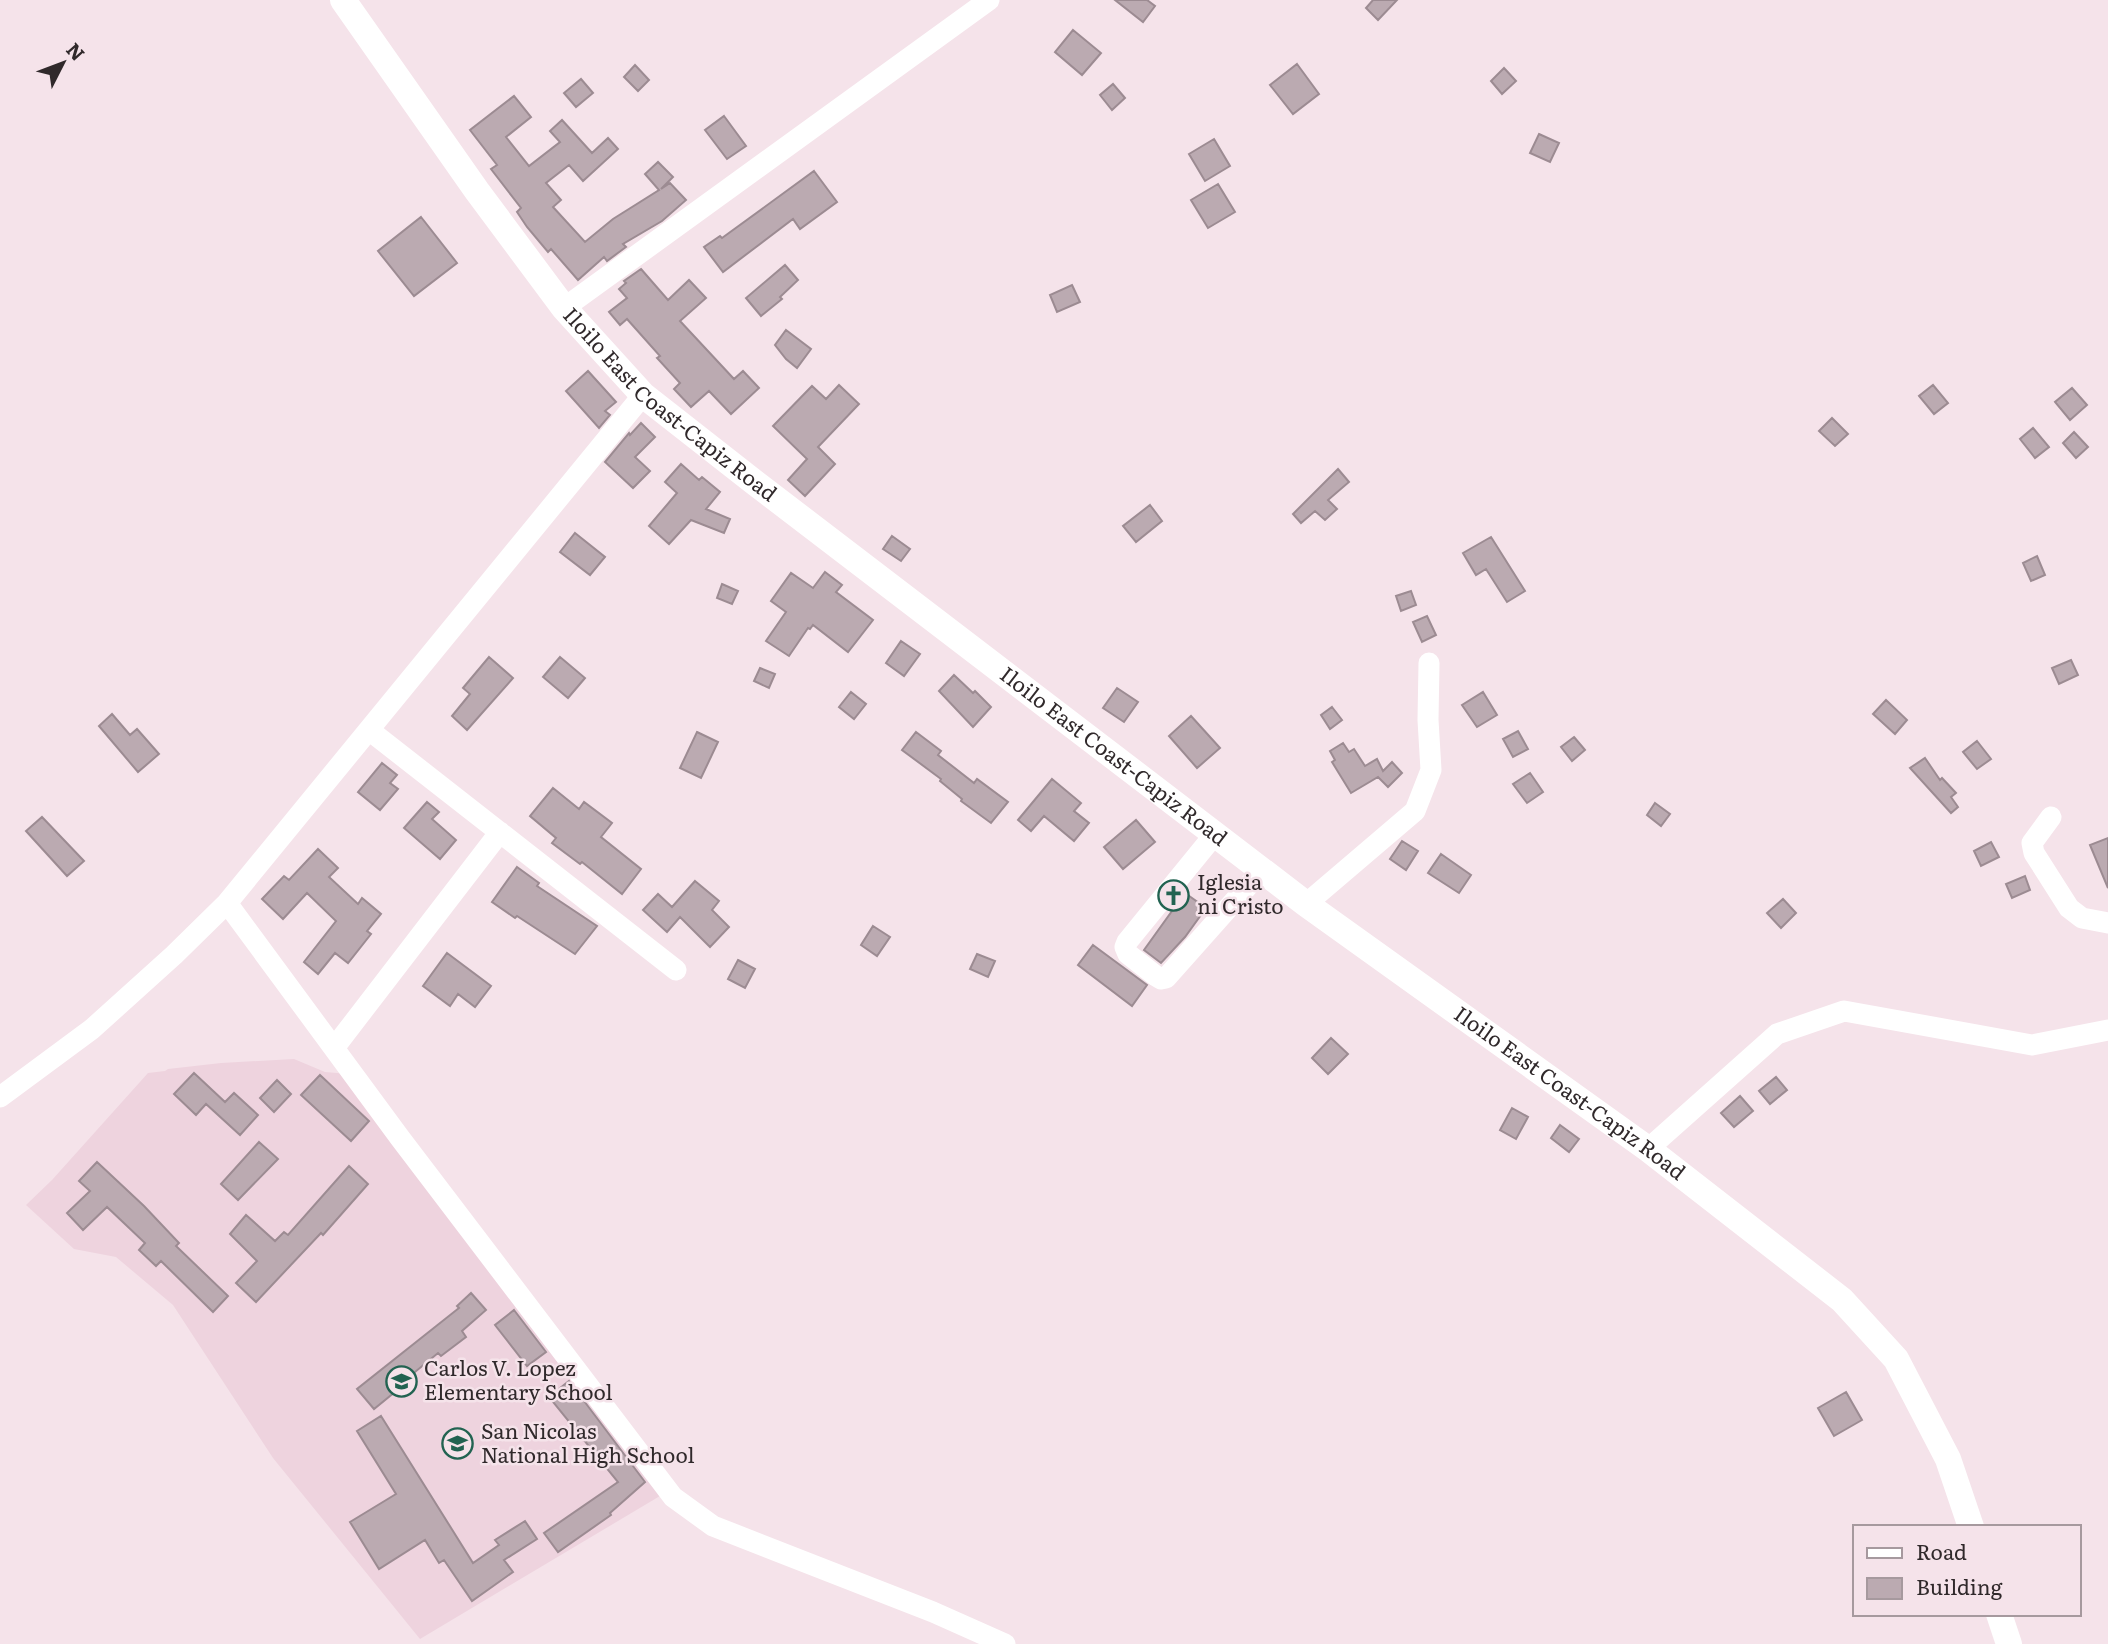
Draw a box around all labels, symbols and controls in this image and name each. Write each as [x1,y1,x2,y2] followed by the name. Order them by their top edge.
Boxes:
[28,28,98,98] north arrow
[61,36,92,66] text: N
[557,299,785,507] street label: Iloilo East Coast-Capiz Road
[995,658,1235,852] street label: Iloilo East Coast-Capiz Road
[1197,865,1284,920] place label: Iglesia ni Cristo
[1157,878,1191,912] church icon: Iglesia ni Cristo
[1449,997,1693,1186] street label: Iloilo East Coast-Capiz Road
[424,1351,613,1406] place label: Carlos V. Lopez Elementary School
[384,1364,418,1398] school or university icon: Carlos V. Lopez Elementary School
[481,1414,694,1469] place label: San Nicolas National High School
[441,1427,475,1461] school or university icon: San Nicolas National High School
[1853,1525,2080,1616] legend
[1916,1535,1967,1566] text: Road
[1916,1570,2003,1601] text: Building

